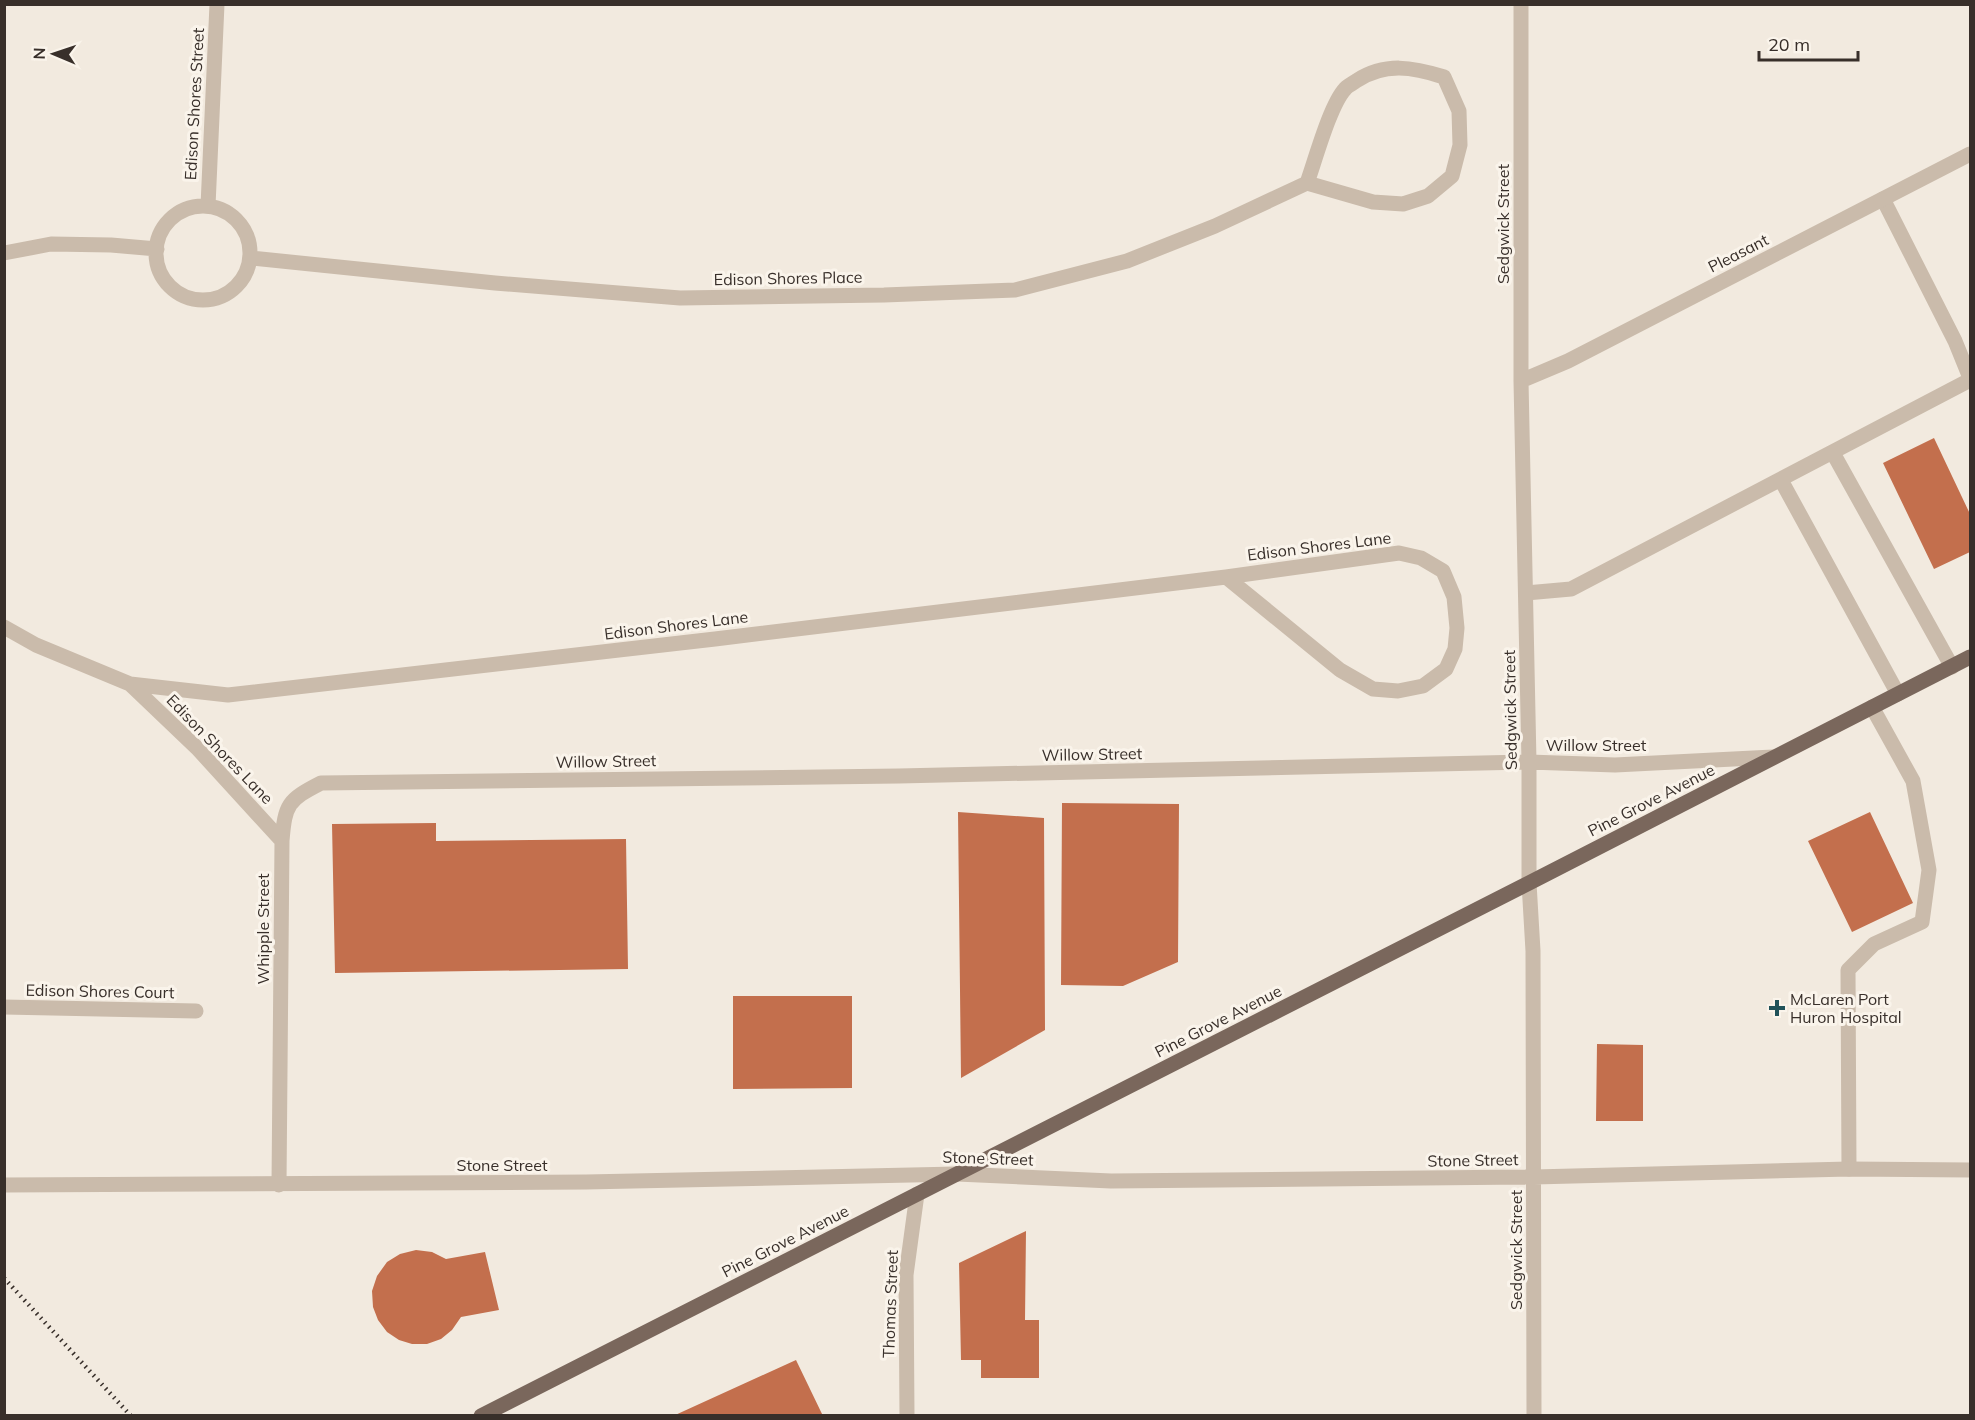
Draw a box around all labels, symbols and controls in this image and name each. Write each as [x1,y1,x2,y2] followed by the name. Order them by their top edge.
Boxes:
[24,24,84,84] north arrow
[1759,24,1858,62] scale bar
[180,27,208,181] street label: Edison Shores Street
[1768,33,1810,56] text: 20 m
[29,47,49,60] text: N
[1493,163,1513,284] street label: Sedgwick Street
[1704,229,1772,277] street label: Pleasant
[714,267,862,289] street label: Edison Shores Place
[1246,527,1392,565] street label: Edison Shores Lane
[603,606,749,644] street label: Edison Shores Lane
[1499,649,1521,770] street label: Sedgwick Street
[163,690,277,808] street label: Edison Shores Lane
[1546,735,1647,755] street label: Willow Street
[1042,743,1143,765] street label: Willow Street
[556,750,657,772] street label: Willow Street
[1584,759,1718,841] street label: Pine Grove Avenue
[253,873,273,985] street label: Whipple Street
[25,980,175,1002] street label: Edison Shores Court
[1151,980,1285,1062] street label: Pine Grove Avenue
[1790,989,1902,1027] place label: McLaren Port Huron Hospital
[1768,999,1786,1017] marker: McLaren Port Huron Hospital
[942,1146,1034,1170] street label: Stone Street
[1427,1149,1519,1171] street label: Stone Street
[456,1155,548,1175] street label: Stone Street
[1506,1189,1526,1310] street label: Sedgwick Street
[718,1200,852,1282] street label: Pine Grove Avenue
[878,1249,902,1358] street label: Thomas Street

